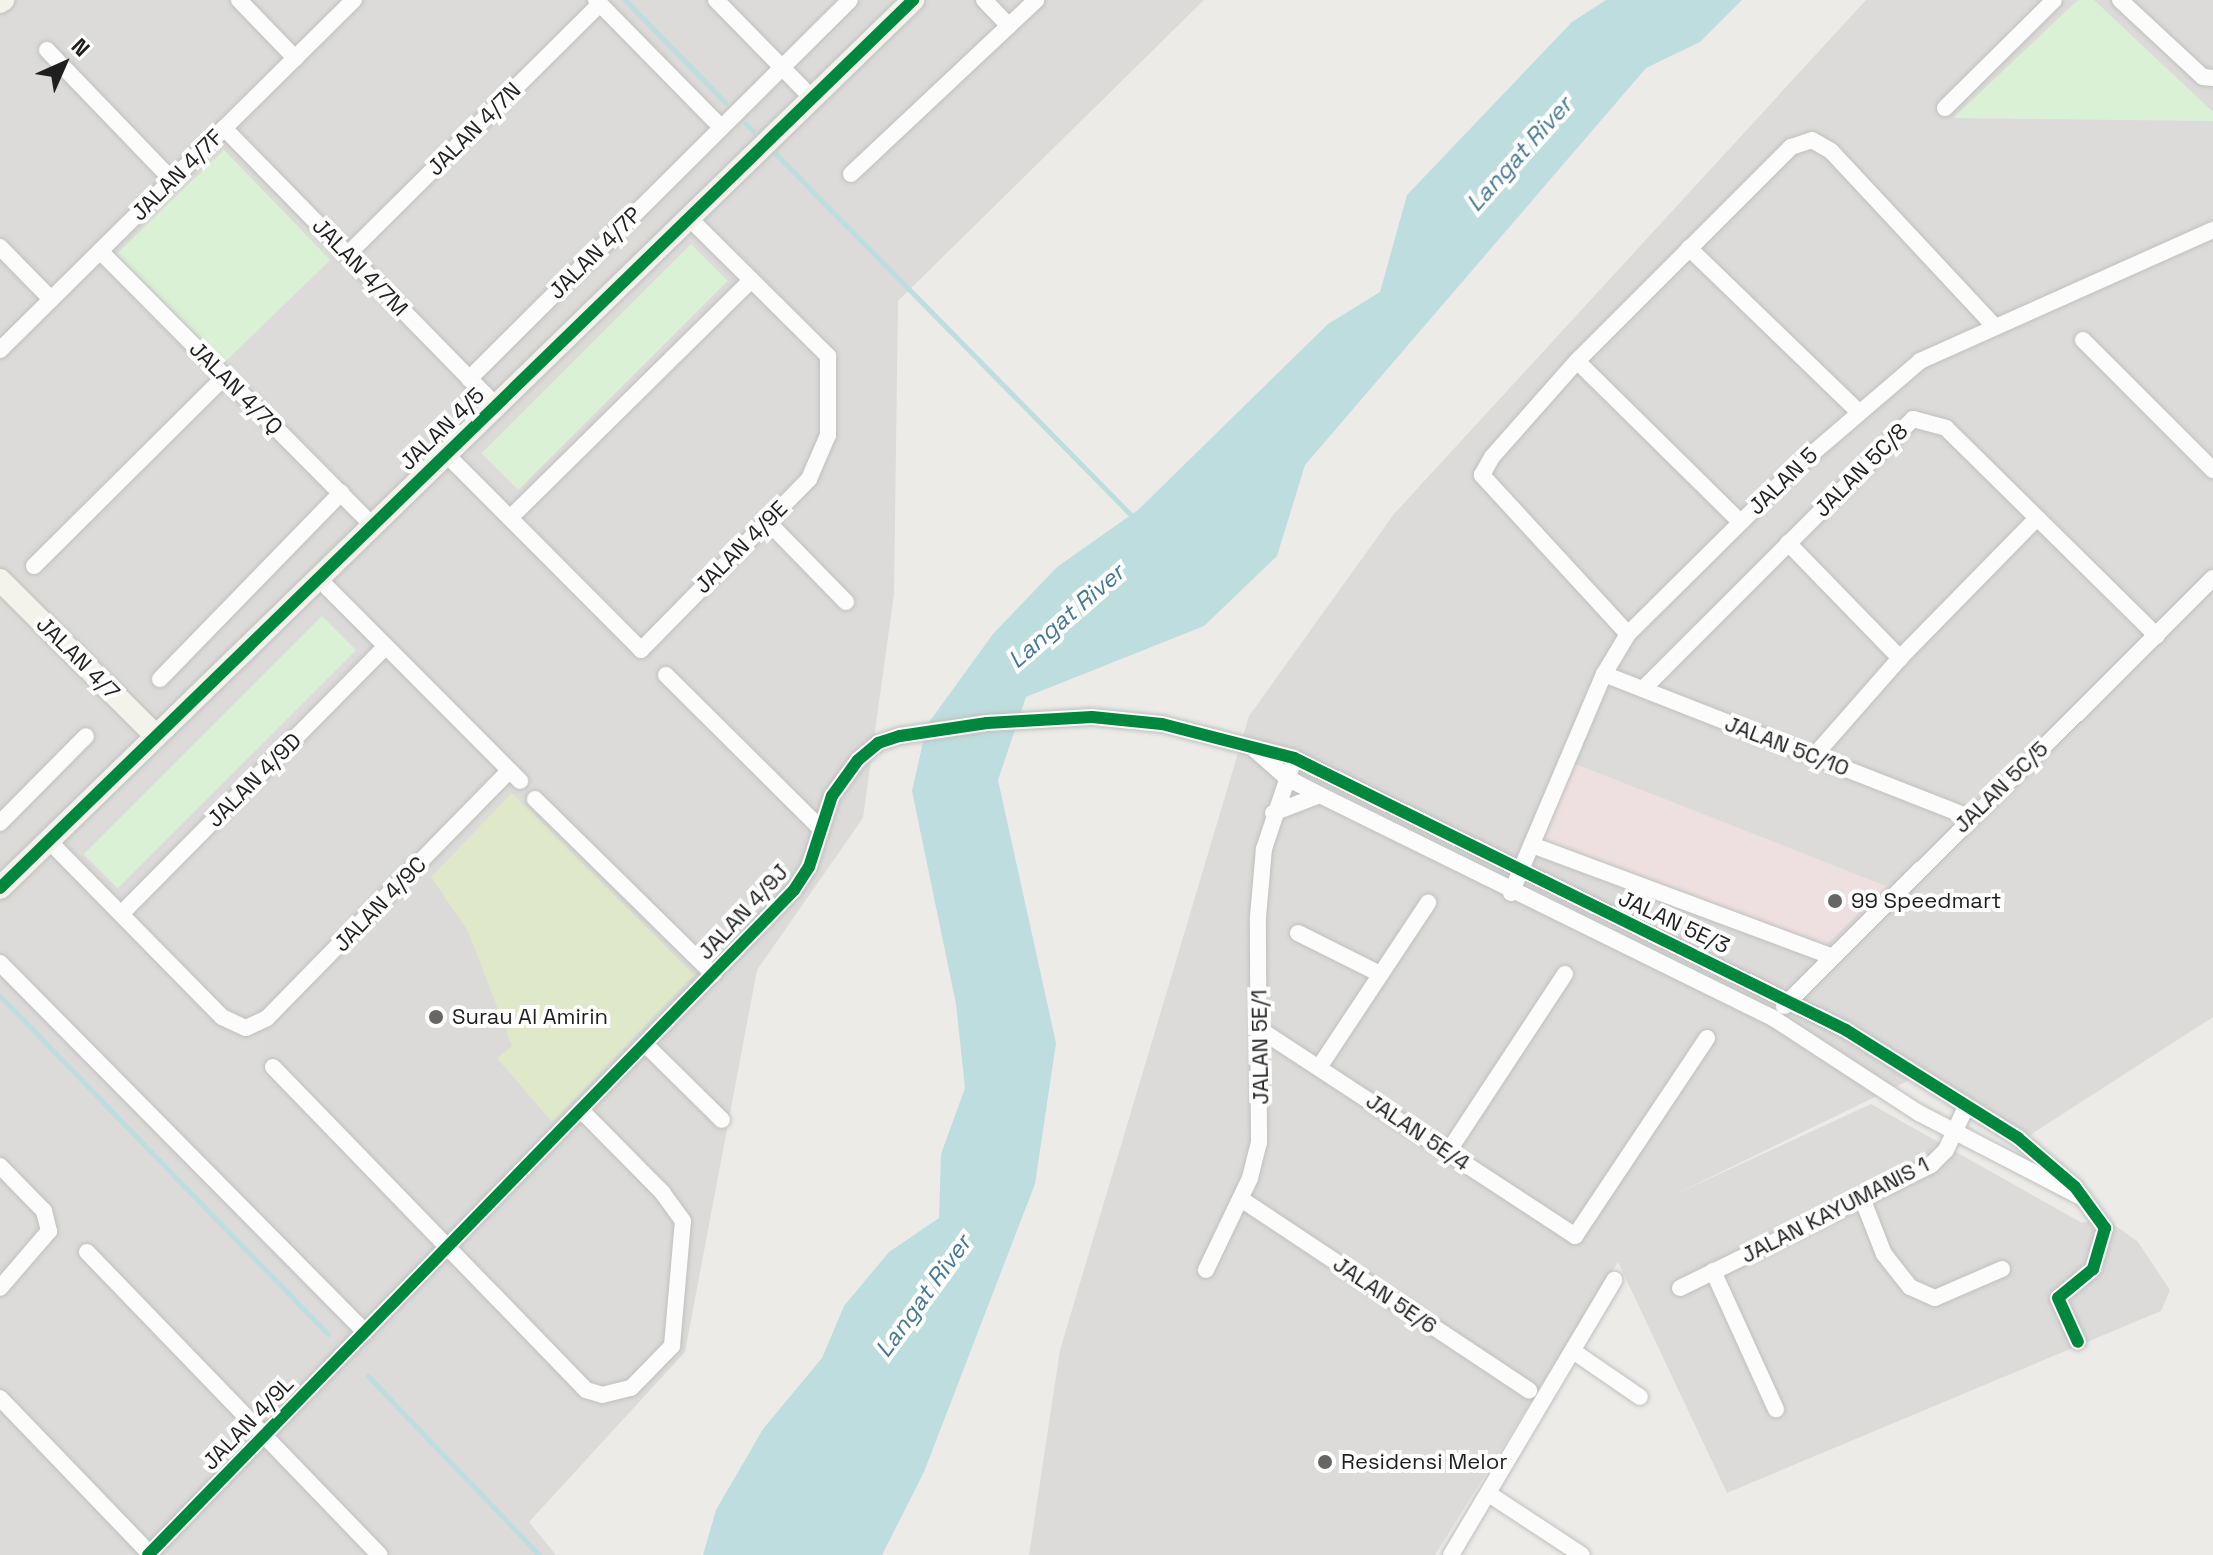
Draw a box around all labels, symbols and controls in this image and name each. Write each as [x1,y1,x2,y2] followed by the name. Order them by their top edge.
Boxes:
[24,24,104,104] north arrow
[66,32,96,62] text: N
[422,77,526,181] street label: JALAN 4/7N
[1460,91,1578,217] water label: Langat River
[126,124,228,226] street label: JALAN 4/7F
[543,201,647,305] street label: JALAN 4/7P
[307,213,413,321] street label: JALAN 4/7M
[184,336,288,440] street label: JALAN 4/7Q
[394,382,490,476] street label: JALAN 4/5
[1809,418,1913,522] street label: JALAN 5C/8
[1743,442,1823,520] street label: JALAN 5
[689,495,793,599] street label: JALAN 4/9E
[1002,558,1130,674] water label: Langat River
[31,611,125,705] street label: JALAN 4/7
[1721,710,1853,782] street label: JALAN 5C/10
[201,727,307,833] street label: JALAN 4/9D
[1948,735,2054,839] street label: JALAN 5C/5
[328,851,432,957] street label: JALAN 4/9C
[692,859,794,965] street label: JALAN 4/9J
[1614,885,1734,959] street label: JALAN 5E/3
[1851,888,2001,914] place label: 99 Speedmart
[1826,892,1844,910] marker: 99 Speedmart
[1246,989,1274,1105] street label: JALAN 5E/1
[452,1004,609,1030] place label: Surau Al Amirin
[427,1008,445,1026] marker: Surau Al Amirin
[1361,1088,1475,1176] street label: JALAN 5E/4
[1737,1151,1933,1269] street label: JALAN KAYUMANIS 1
[869,1229,977,1363] water label: Langat River
[1328,1251,1442,1339] street label: JALAN 5E/6
[197,1371,299,1475] street label: JALAN 4/9L
[1341,1449,1508,1475] place label: Residensi Melor
[1316,1453,1334,1471] marker: Residensi Melor

